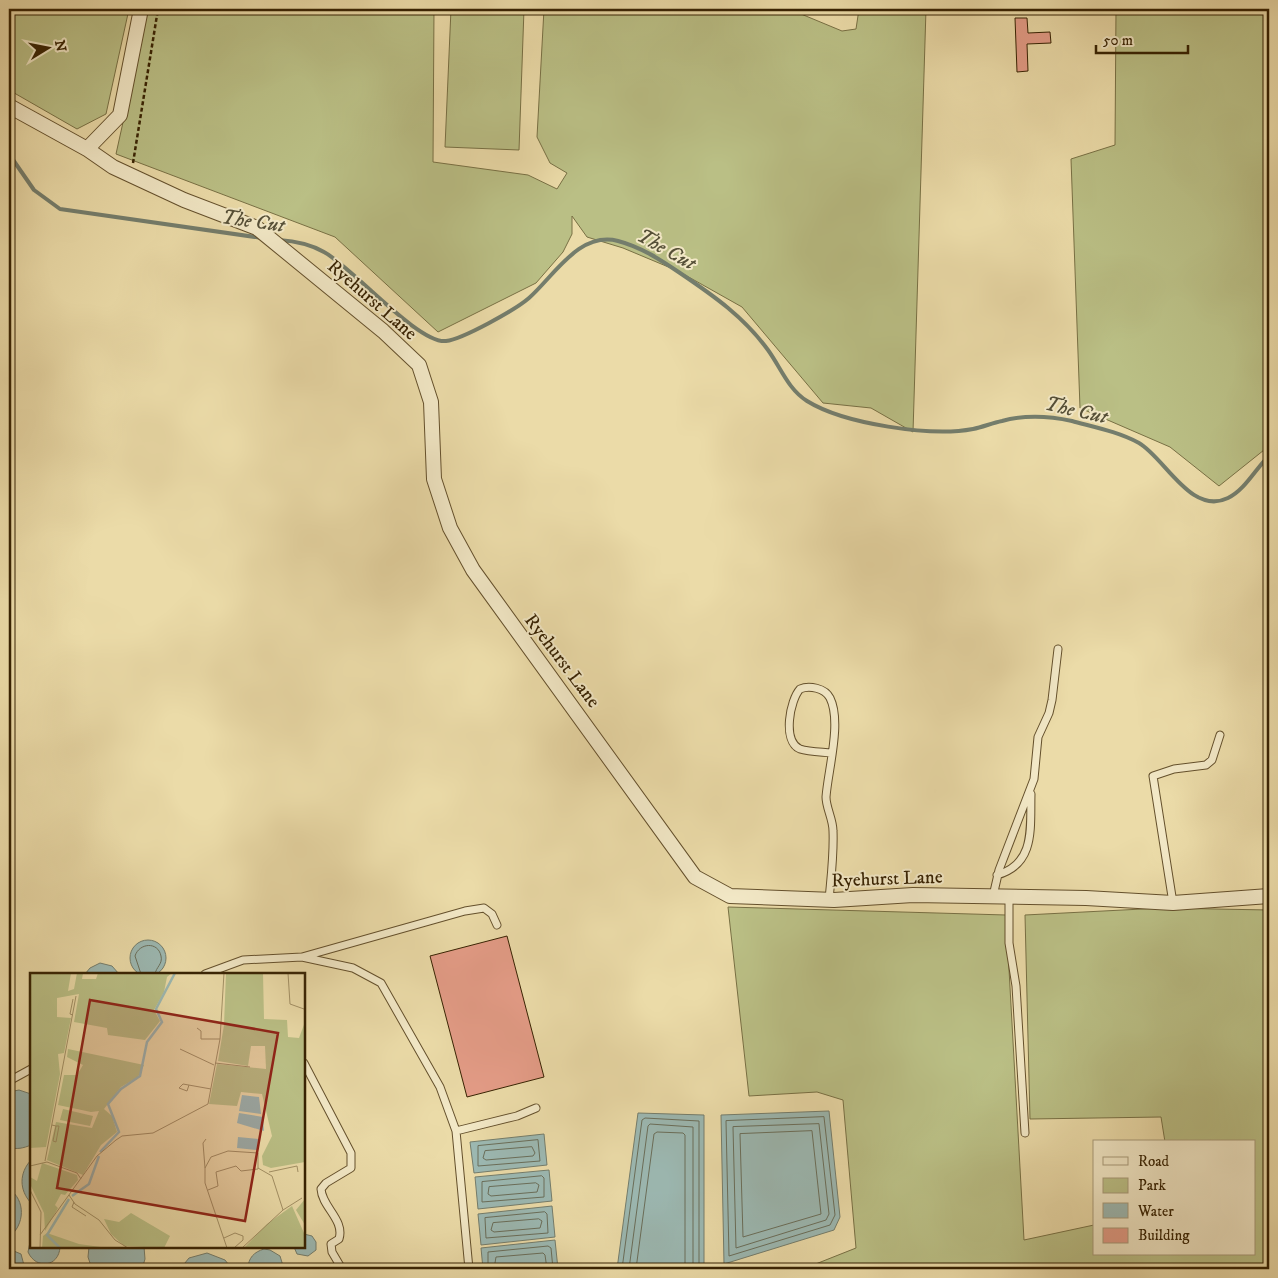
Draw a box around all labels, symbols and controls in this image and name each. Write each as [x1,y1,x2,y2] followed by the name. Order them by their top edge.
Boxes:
[22,22,72,72] north arrow
[1096,22,1188,54] scale bar
[1103,31,1133,50] text: 50 m
[50,39,70,54] text: N
[220,205,288,239] water label: The Cut
[632,224,701,277] water label: The Cut
[322,255,422,345] street label: Ryehurst Lane
[1042,392,1111,431] water label: The Cut
[519,610,605,712] street label: Ryehurst Lane
[831,866,943,892] street label: Ryehurst Lane
[30,973,305,1248] inset map
[1093,1140,1256,1256] legend
[1138,1152,1170,1171] text: Road
[1138,1176,1167,1195] text: Park
[1137,1202,1174,1221] text: Water
[1138,1226,1190,1245] text: Building

